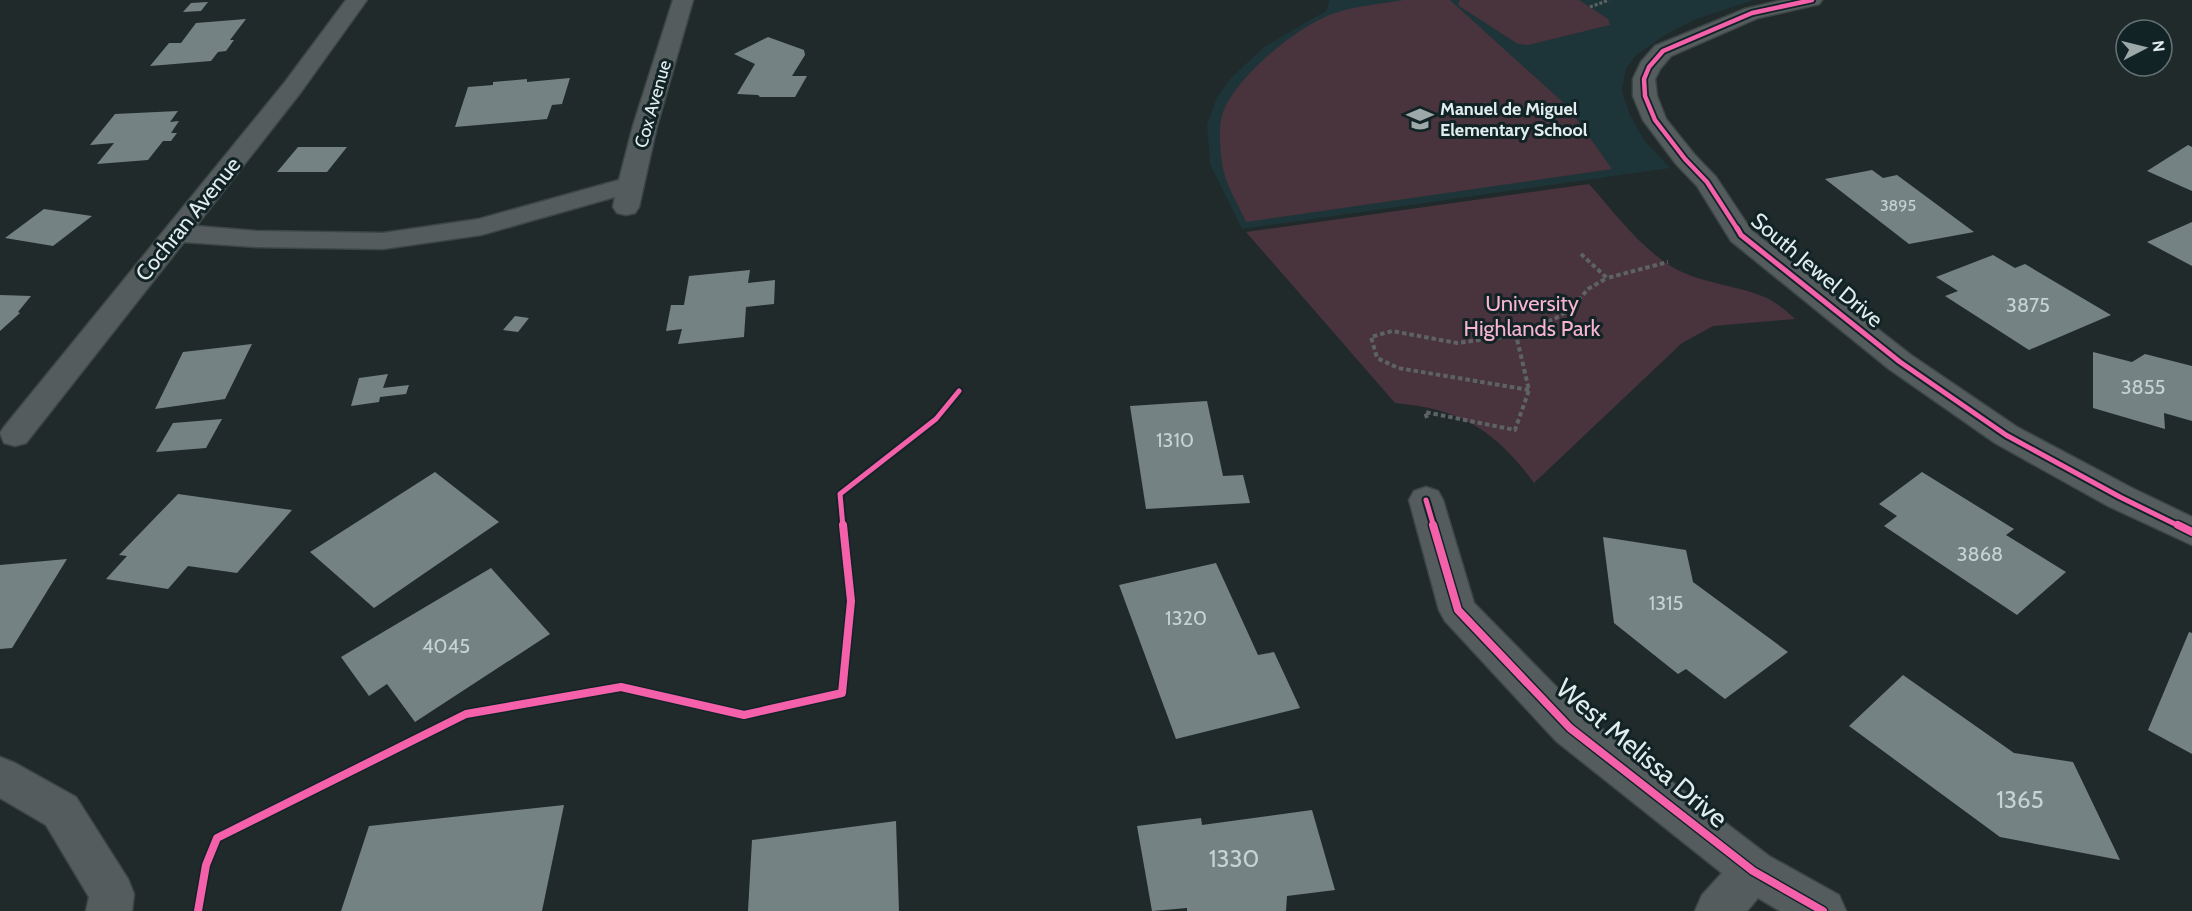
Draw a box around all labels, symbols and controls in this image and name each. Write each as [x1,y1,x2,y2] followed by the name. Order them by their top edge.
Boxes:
[2114,18,2174,78] north arrow
[2148,39,2169,53] text: N
[630,58,676,150] street label: Cox Avenue
[1440,98,1588,141] place label: Manuel de Miguel Elementary School
[1405,104,1435,134] school or university icon: Manuel de Miguel Elementary School
[130,152,246,286] street label: Cochran Avenue
[1880,196,1916,215] house number: 3895
[1746,207,1888,333] street label: South Jewel Drive
[1464,290,1601,342] park label: University Highlands Park
[2006,293,2050,317] house number: 3875
[2121,375,2165,399] house number: 3855
[1156,428,1194,452] house number: 1310
[1957,542,2003,566] house number: 3868
[1649,591,1683,615] house number: 1315
[1165,606,1207,630] house number: 1320
[422,634,470,658] house number: 4045
[1549,672,1735,835] street label: West Melissa Drive
[1996,785,2044,814] house number: 1365
[1209,844,1259,873] house number: 1330

